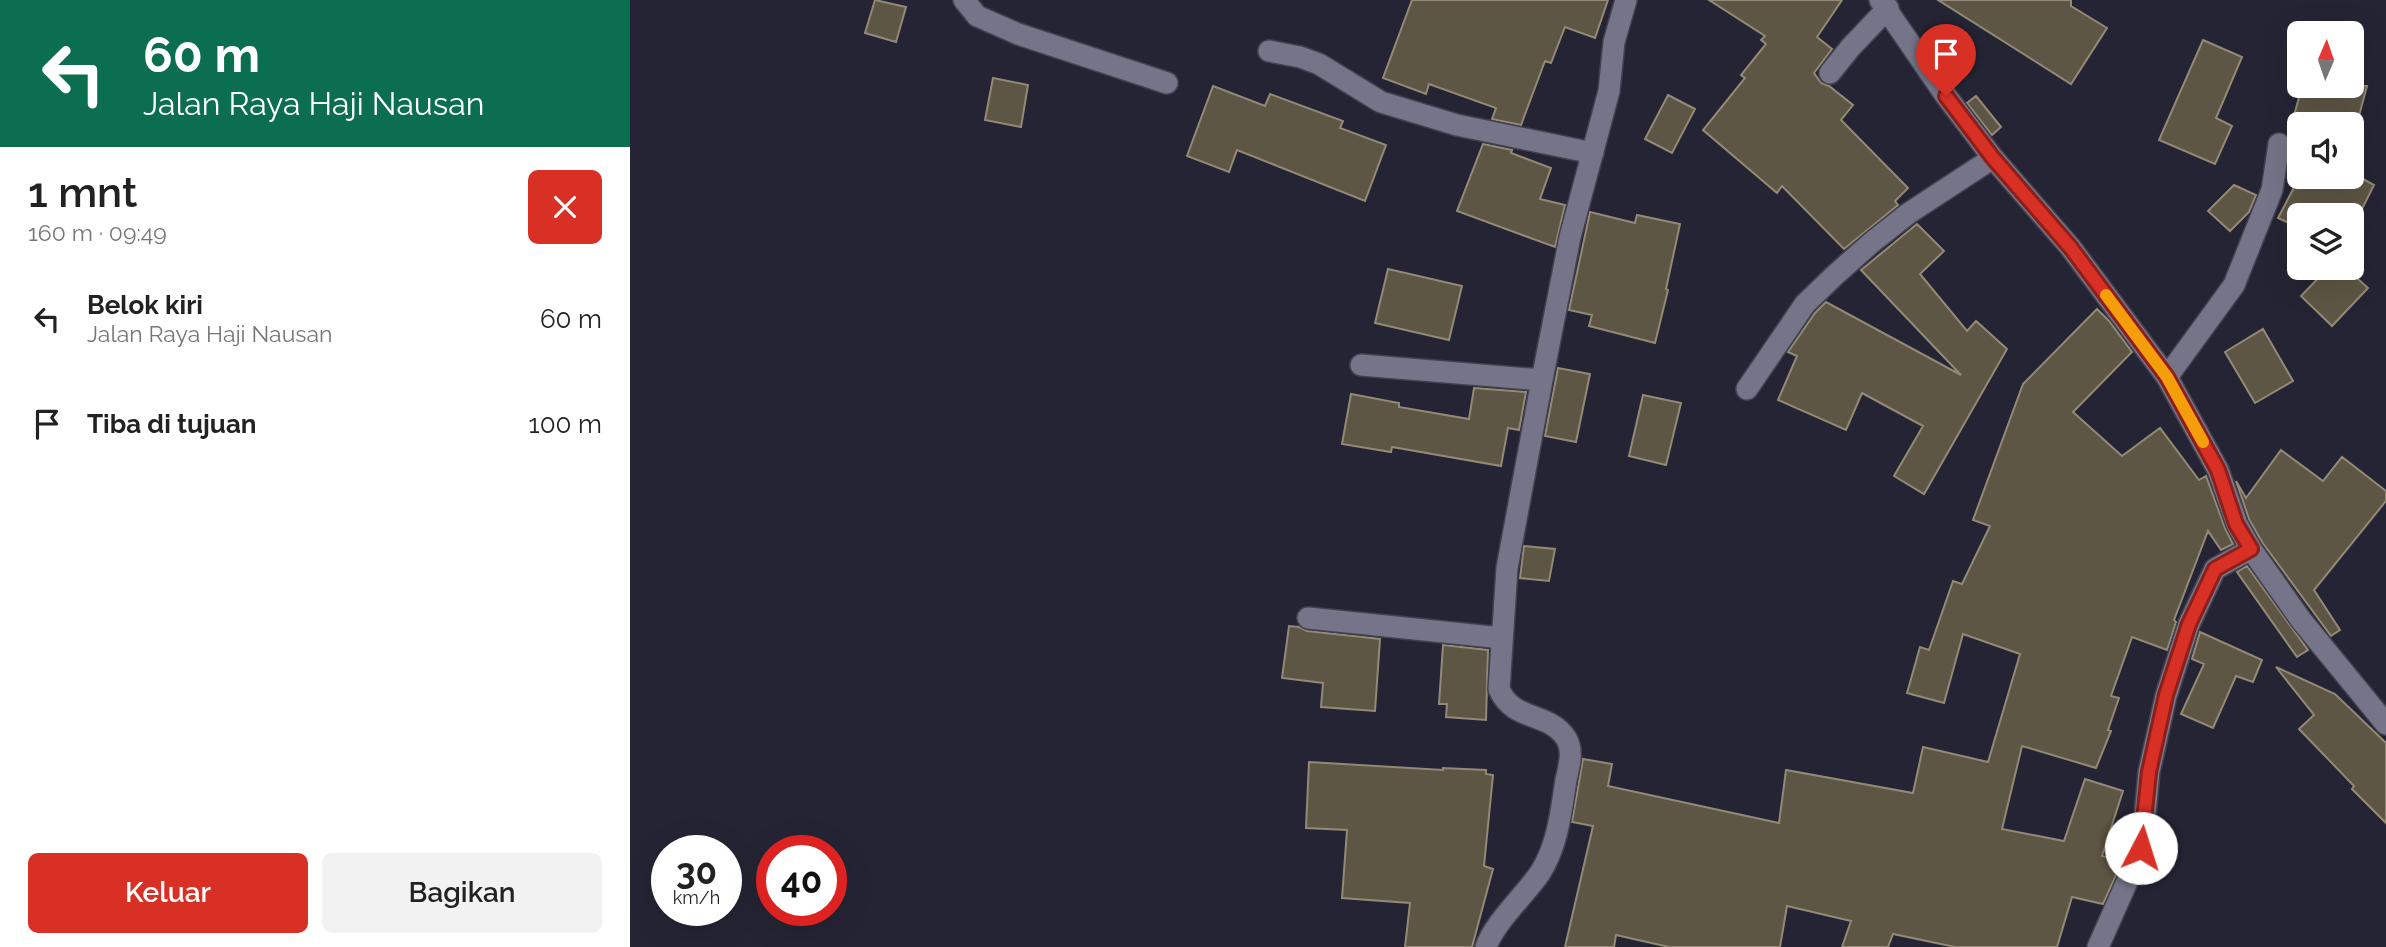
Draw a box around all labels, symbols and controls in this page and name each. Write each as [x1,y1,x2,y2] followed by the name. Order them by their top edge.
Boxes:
[2287,21,2364,98] north arrow
[2287,21,2364,280] map controls
[1916,24,1976,96] pin
[143,26,260,83] text: 60 m
[28,28,119,119] icon: left
[1927,35,1965,73] icon: arrive
[143,85,484,122] text: Jalan Raya Haji Nausan
[2287,112,2364,189] button: sound
[28,168,137,217] text: 1 mnt
[528,170,602,244] button: close
[2287,203,2364,280] button: layers
[28,219,167,246] text: 160 m · 09:49
[87,290,203,320] text: Belok kiri
[28,300,66,338] icon: left
[540,304,602,334] text: 60 m
[87,320,332,347] text: Jalan Raya Haji Nausan
[28,405,66,443] icon: arrive
[87,409,257,439] text: Tiba di tujuan
[529,409,602,439] text: 100 m
[2104,811,2178,885] position arrow
[756,835,847,926] speed limit sign: 40
[676,851,717,892] text: 30
[28,853,308,933] button: Keluar
[322,853,602,933] button: Bagikan
[673,887,720,908] text: km/h

